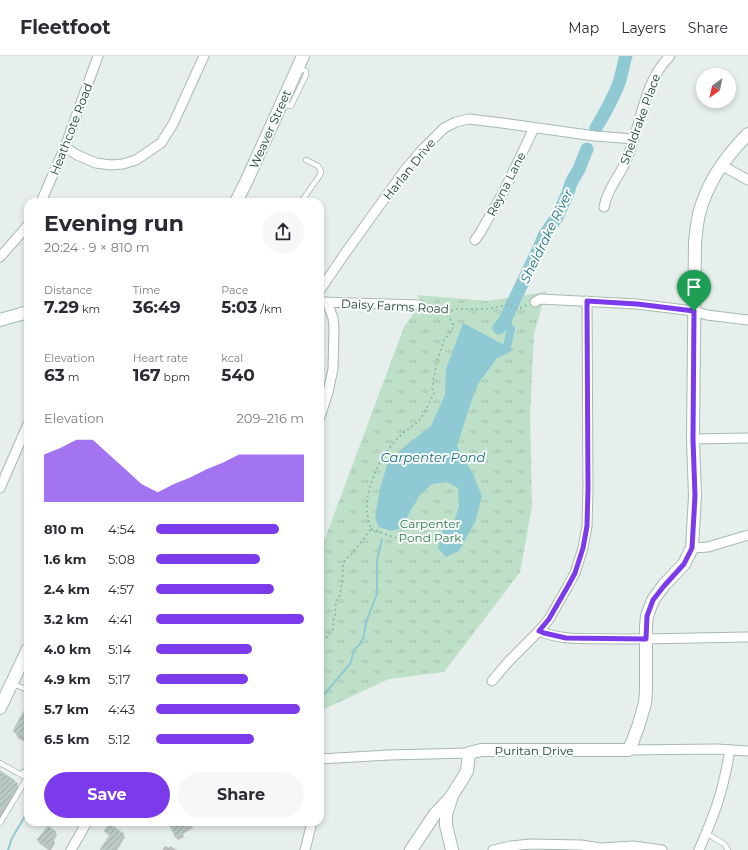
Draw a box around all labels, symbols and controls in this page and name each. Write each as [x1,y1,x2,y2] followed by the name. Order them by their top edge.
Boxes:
[20,16,110,39] text: Fleetfoot
[568,19,599,37] text: Map
[621,19,666,37] text: Layers
[688,19,728,37] text: Share
[696,68,736,108] north arrow
[696,68,736,108] map controls
[617,71,663,167] street label: Sheldrake Place
[47,81,95,177] street label: Heathcote Road
[246,87,294,171] street label: Weaver Street
[380,135,438,203] street label: Harlan Drive
[483,149,529,219] street label: Reyna Lane
[516,186,576,285] water label: Sheldrake River
[44,210,184,237] text: Evening run
[262,211,304,253] button: share
[44,239,150,255] text: 20:24 · 9 × 810 m
[677,270,711,311] pin
[683,276,705,298] icon: arrive
[44,283,92,297] text: Distance
[133,283,160,297] text: Time
[221,283,248,297] text: Pace
[341,296,449,316] street label: Daisy Farms Road
[44,297,79,317] text: 7.29
[133,297,180,317] text: 36:49
[221,297,257,317] text: 5:03
[79,302,100,316] text: km
[257,302,282,316] text: /km
[44,351,95,365] text: Elevation
[133,351,188,365] text: Heart rate
[221,351,243,365] text: kcal
[44,365,65,385] text: 63
[133,365,161,385] text: 167
[221,365,255,385] text: 540
[65,370,79,384] text: m
[161,370,190,384] text: bpm
[44,410,104,426] text: Elevation
[236,410,304,426] text: 209–216 m
[381,449,486,465] water label: Carpenter Pond
[399,516,462,545] park label: Carpenter Pond Park
[44,521,84,537] text: 810 m
[108,521,135,537] text: 4:54
[44,551,86,567] text: 1.6 km
[108,551,135,567] text: 5:08
[44,581,90,597] text: 2.4 km
[108,581,134,597] text: 4:57
[44,611,89,627] text: 3.2 km
[108,611,132,627] text: 4:41
[44,641,91,657] text: 4.0 km
[108,641,131,657] text: 5:14
[44,671,91,687] text: 4.9 km
[108,671,130,687] text: 5:17
[44,701,89,717] text: 5.7 km
[108,701,135,717] text: 4:43
[44,731,89,747] text: 6.5 km
[108,731,130,747] text: 5:12
[495,743,573,758] street label: Puritan Drive
[44,772,170,818] button: Save
[178,772,304,818] button: Share

